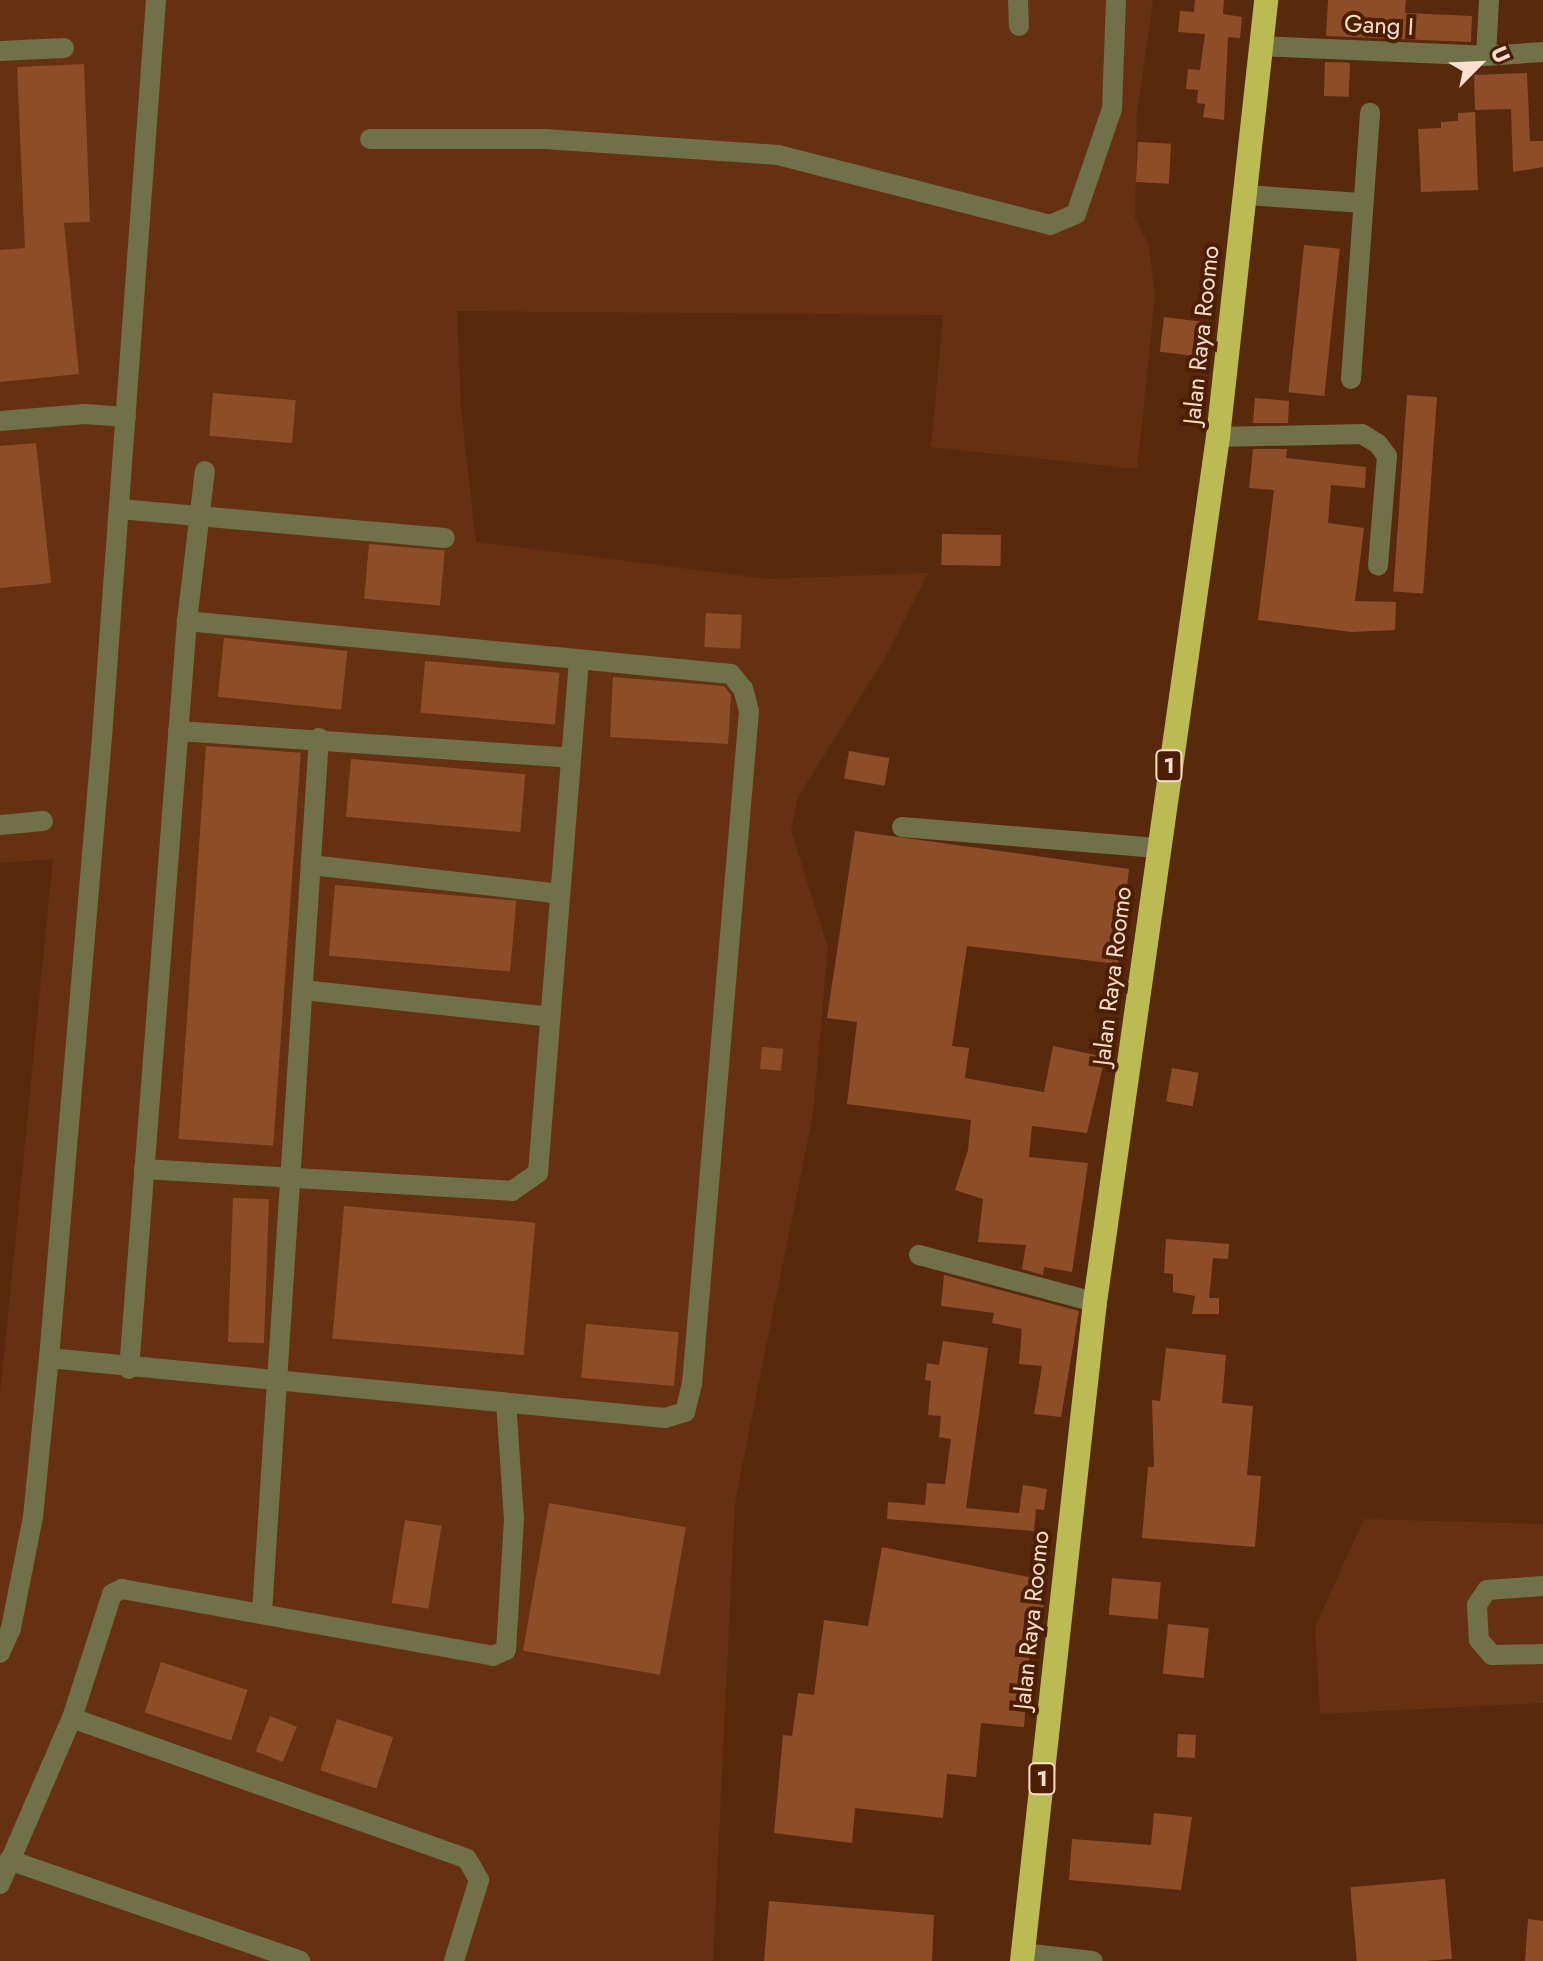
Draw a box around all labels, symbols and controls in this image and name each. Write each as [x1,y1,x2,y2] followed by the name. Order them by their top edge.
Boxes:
[1344,9,1414,41] street label: Gang I
[1439,24,1519,104] north arrow
[1483,41,1519,68] text: U
[1177,244,1225,426] street label: Jalan Raya Roomo
[1155,748,1183,784] road number: 1
[1087,885,1137,1067] street label: Jalan Raya Roomo
[1007,1529,1055,1711] street label: Jalan Raya Roomo
[1028,1761,1056,1797] road number: 1

